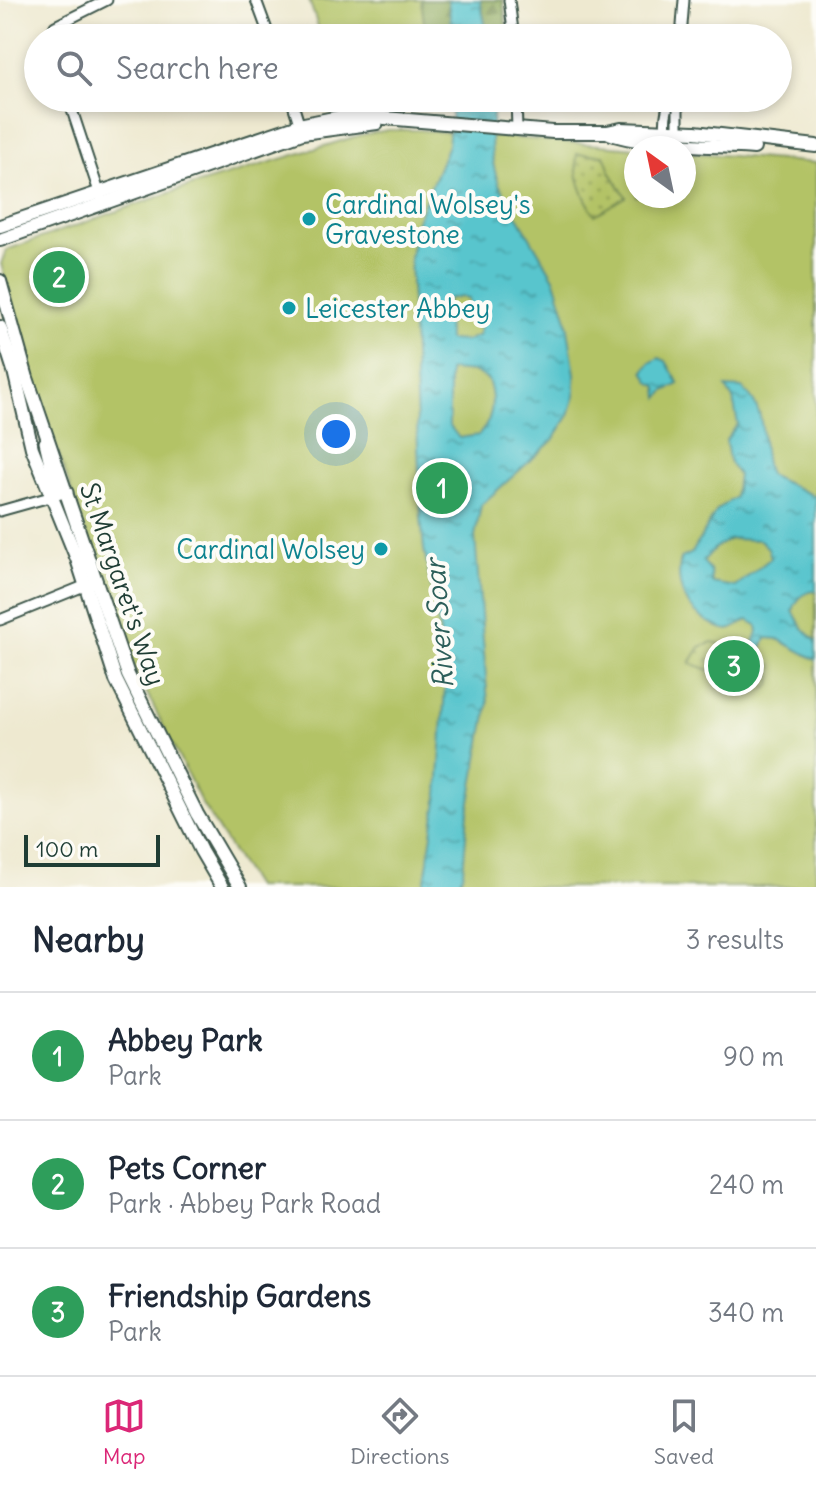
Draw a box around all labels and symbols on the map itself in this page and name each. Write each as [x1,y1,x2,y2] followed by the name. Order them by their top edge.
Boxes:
[624,136,696,208] north arrow
[325,188,531,251] place label: Cardinal Wolsey's Gravestone
[300,210,318,228] marker: Cardinal Wolsey's Gravestone
[33,247,85,307] pin: 2
[305,292,490,325] place label: Leicester Abbey
[280,299,298,317] marker: Leicester Abbey
[316,414,356,454] your location
[416,458,468,518] pin: 1
[73,478,173,690] street label: St Margaret's Way
[176,533,365,566] place label: Cardinal Wolsey
[372,540,390,558] marker: Cardinal Wolsey
[416,555,461,690] water label: River Soar
[708,636,760,696] pin: 3
[24,831,160,867] scale bar

